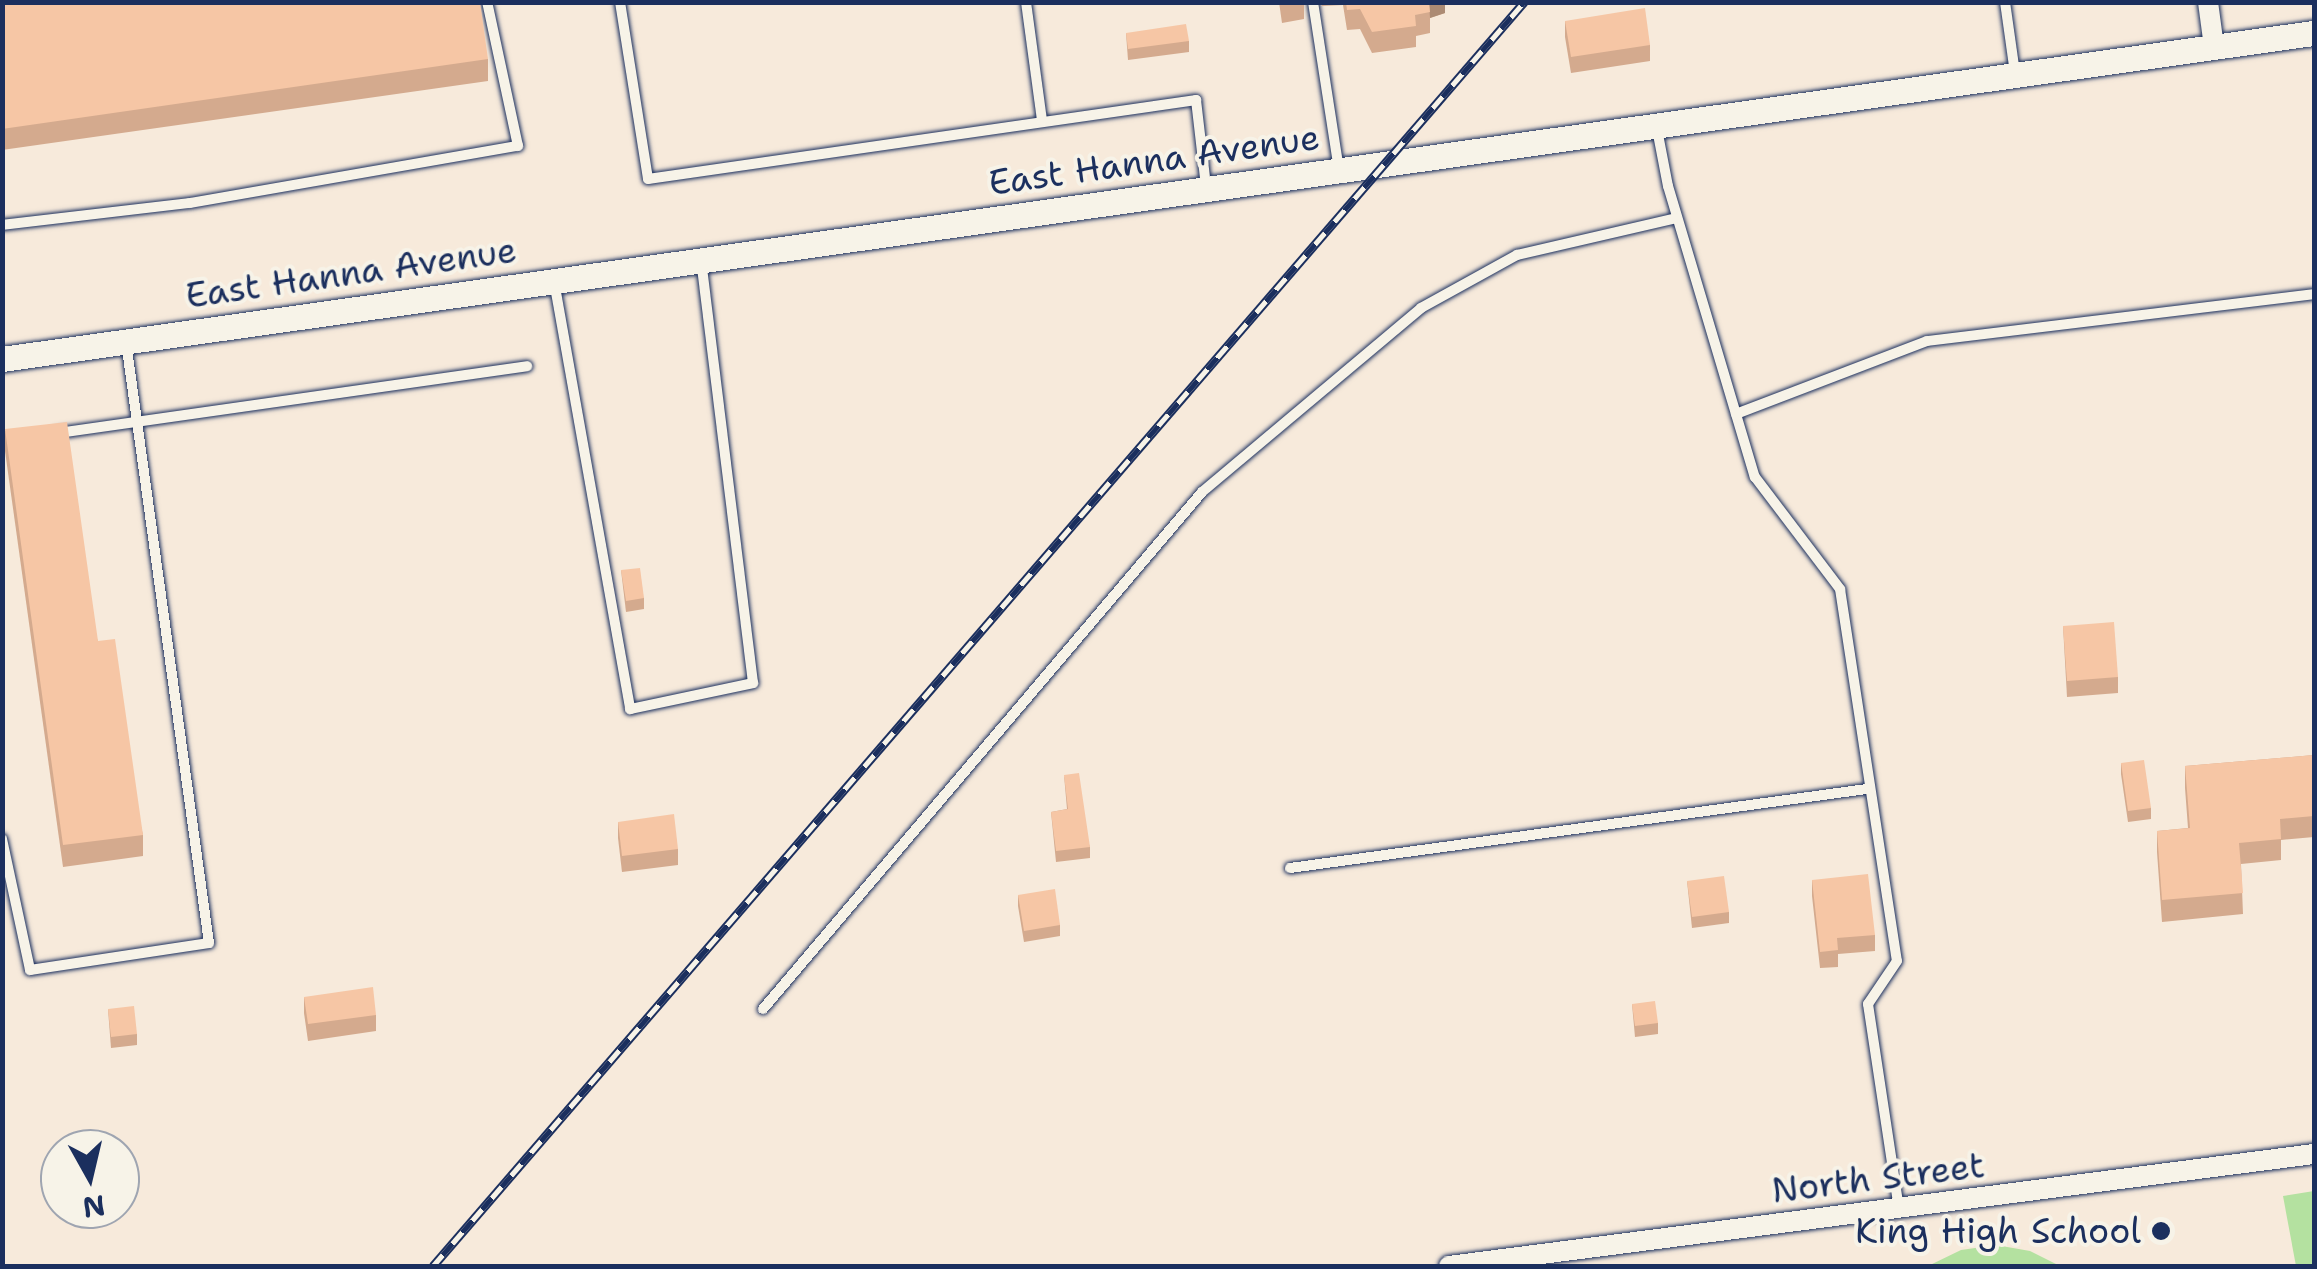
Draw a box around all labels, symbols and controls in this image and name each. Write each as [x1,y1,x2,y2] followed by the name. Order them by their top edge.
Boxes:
[986,116,1322,204] street label: East Hanna Avenue
[183,229,519,317] street label: East Hanna Avenue
[40,1129,140,1229] north arrow
[1769,1144,1987,1212] street label: North Street
[80,1186,108,1227] text: N
[1855,1210,2141,1252] place label: King High School
[2150,1220,2172,1242] marker: King High School

